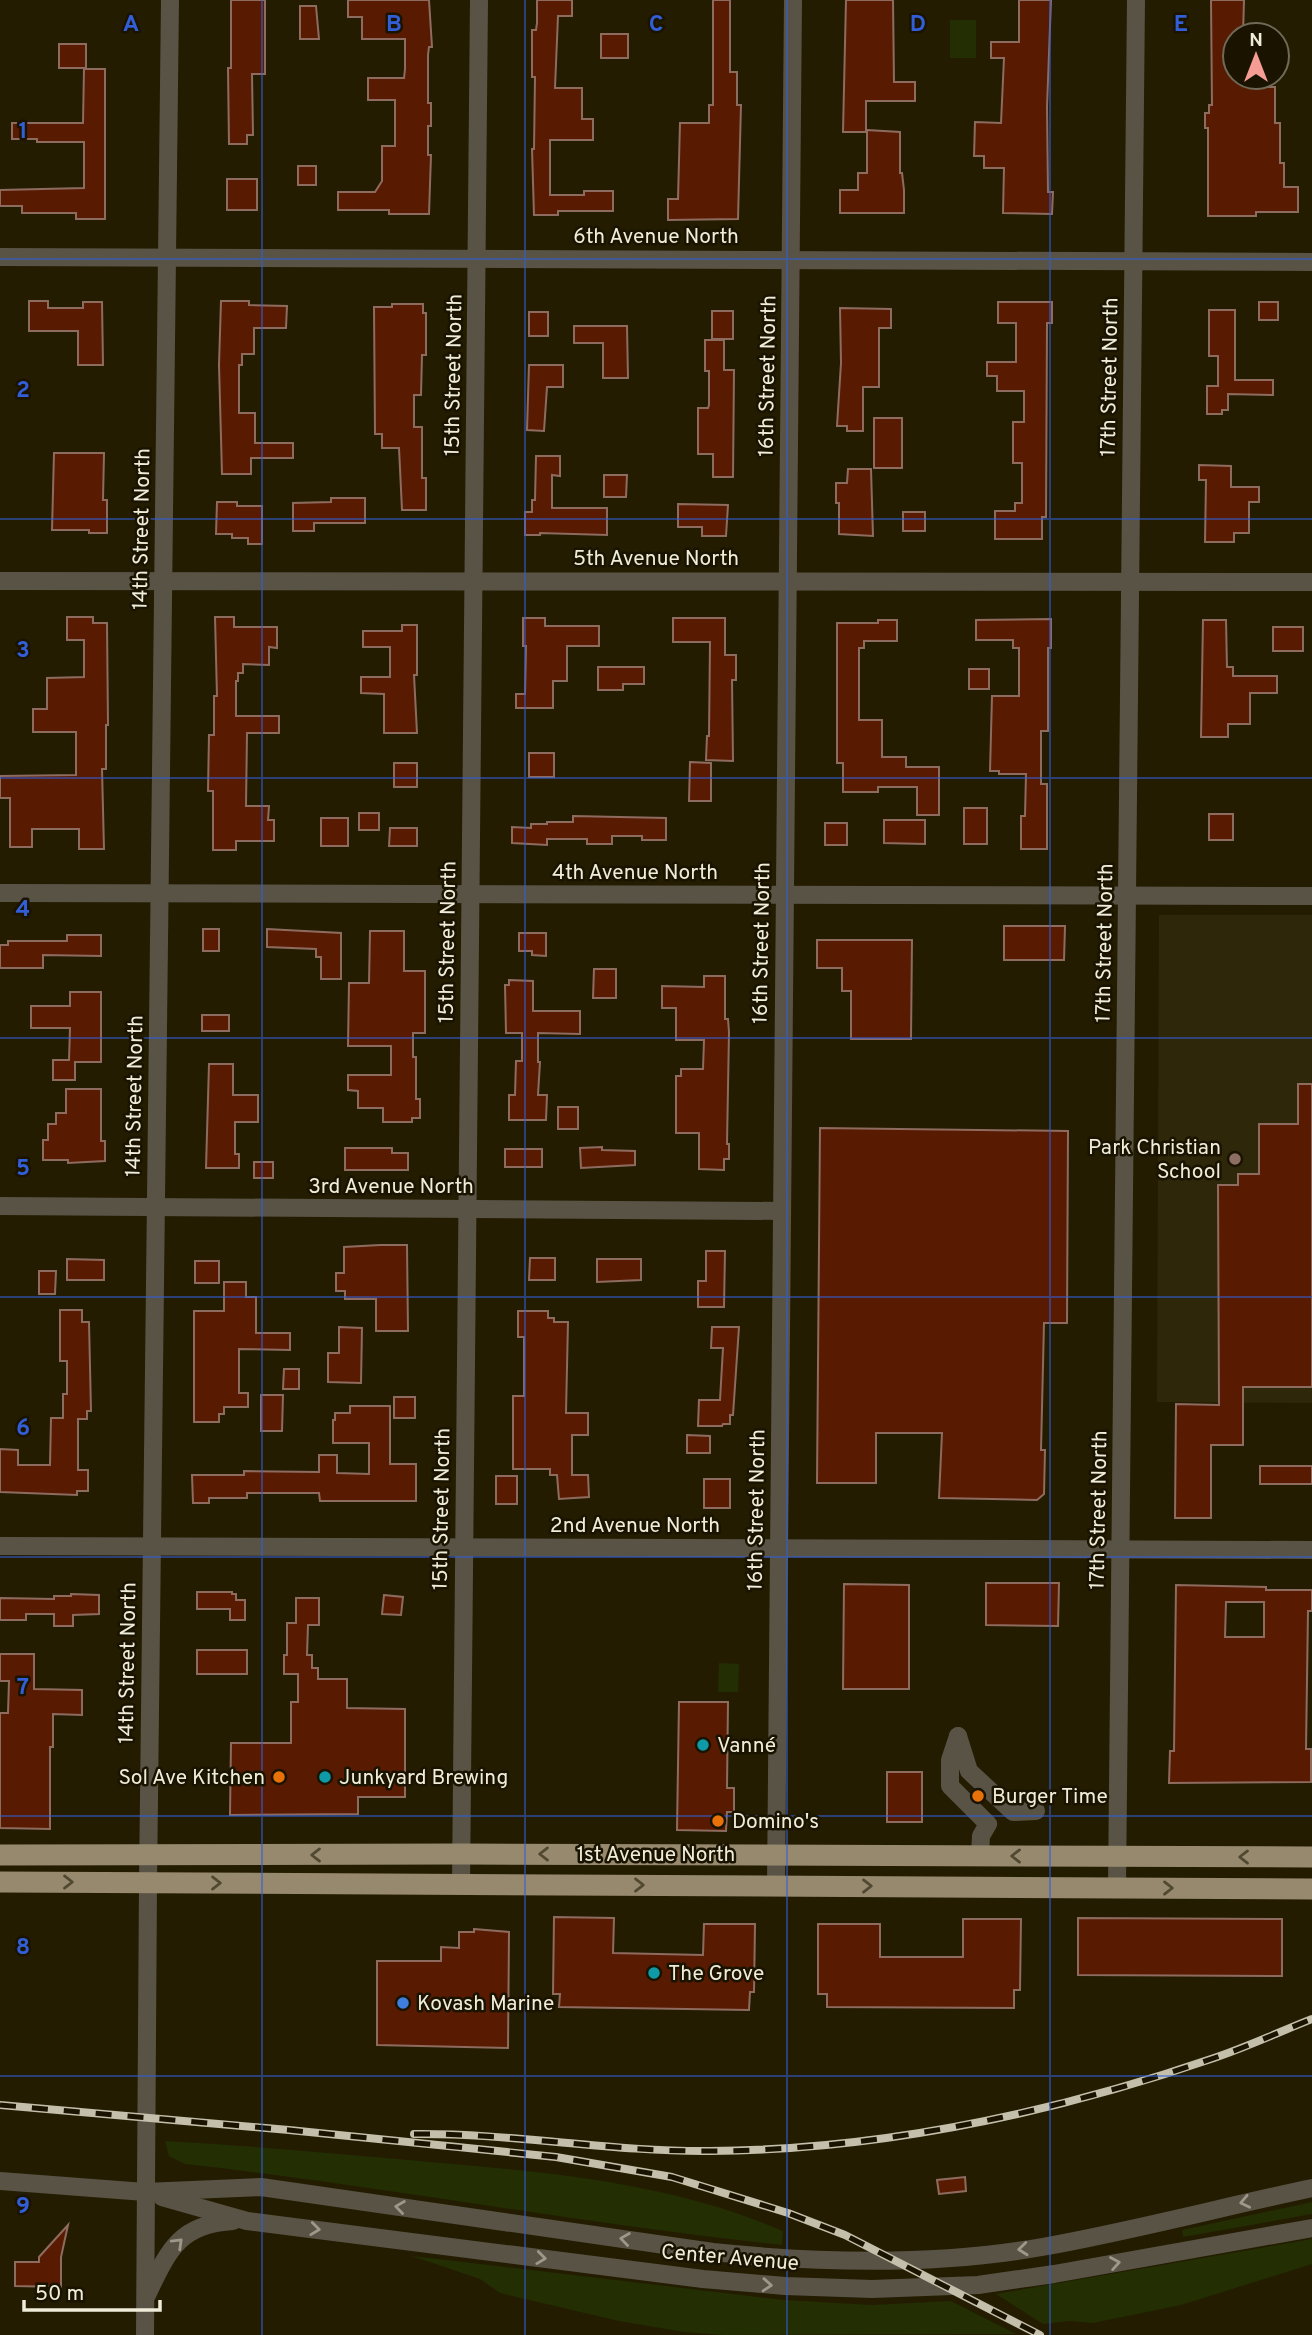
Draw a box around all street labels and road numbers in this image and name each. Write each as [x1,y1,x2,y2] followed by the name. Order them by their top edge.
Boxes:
[573,224,739,251] street label: 6th Avenue North
[440,294,469,456] street label: 15th Street North
[754,295,783,457] street label: 16th Street North
[1096,297,1125,457] street label: 17th Street North
[128,448,157,610] street label: 14th Street North
[573,546,739,573] street label: 5th Avenue North
[552,860,718,887] street label: 4th Avenue North
[434,861,463,1023] street label: 15th Street North
[748,862,777,1024] street label: 16th Street North
[1091,863,1120,1023] street label: 17th Street North
[121,1015,150,1177] street label: 14th Street North
[308,1174,474,1201] street label: 3rd Avenue North
[428,1428,457,1590] street label: 15th Street North
[743,1429,772,1591] street label: 16th Street North
[1085,1430,1114,1590] street label: 17th Street North
[550,1513,720,1540] street label: 2nd Avenue North
[114,1582,143,1744] street label: 14th Street North
[577,1842,735,1869] street label: 1st Avenue North
[660,2239,800,2278] street label: Center Avenue

